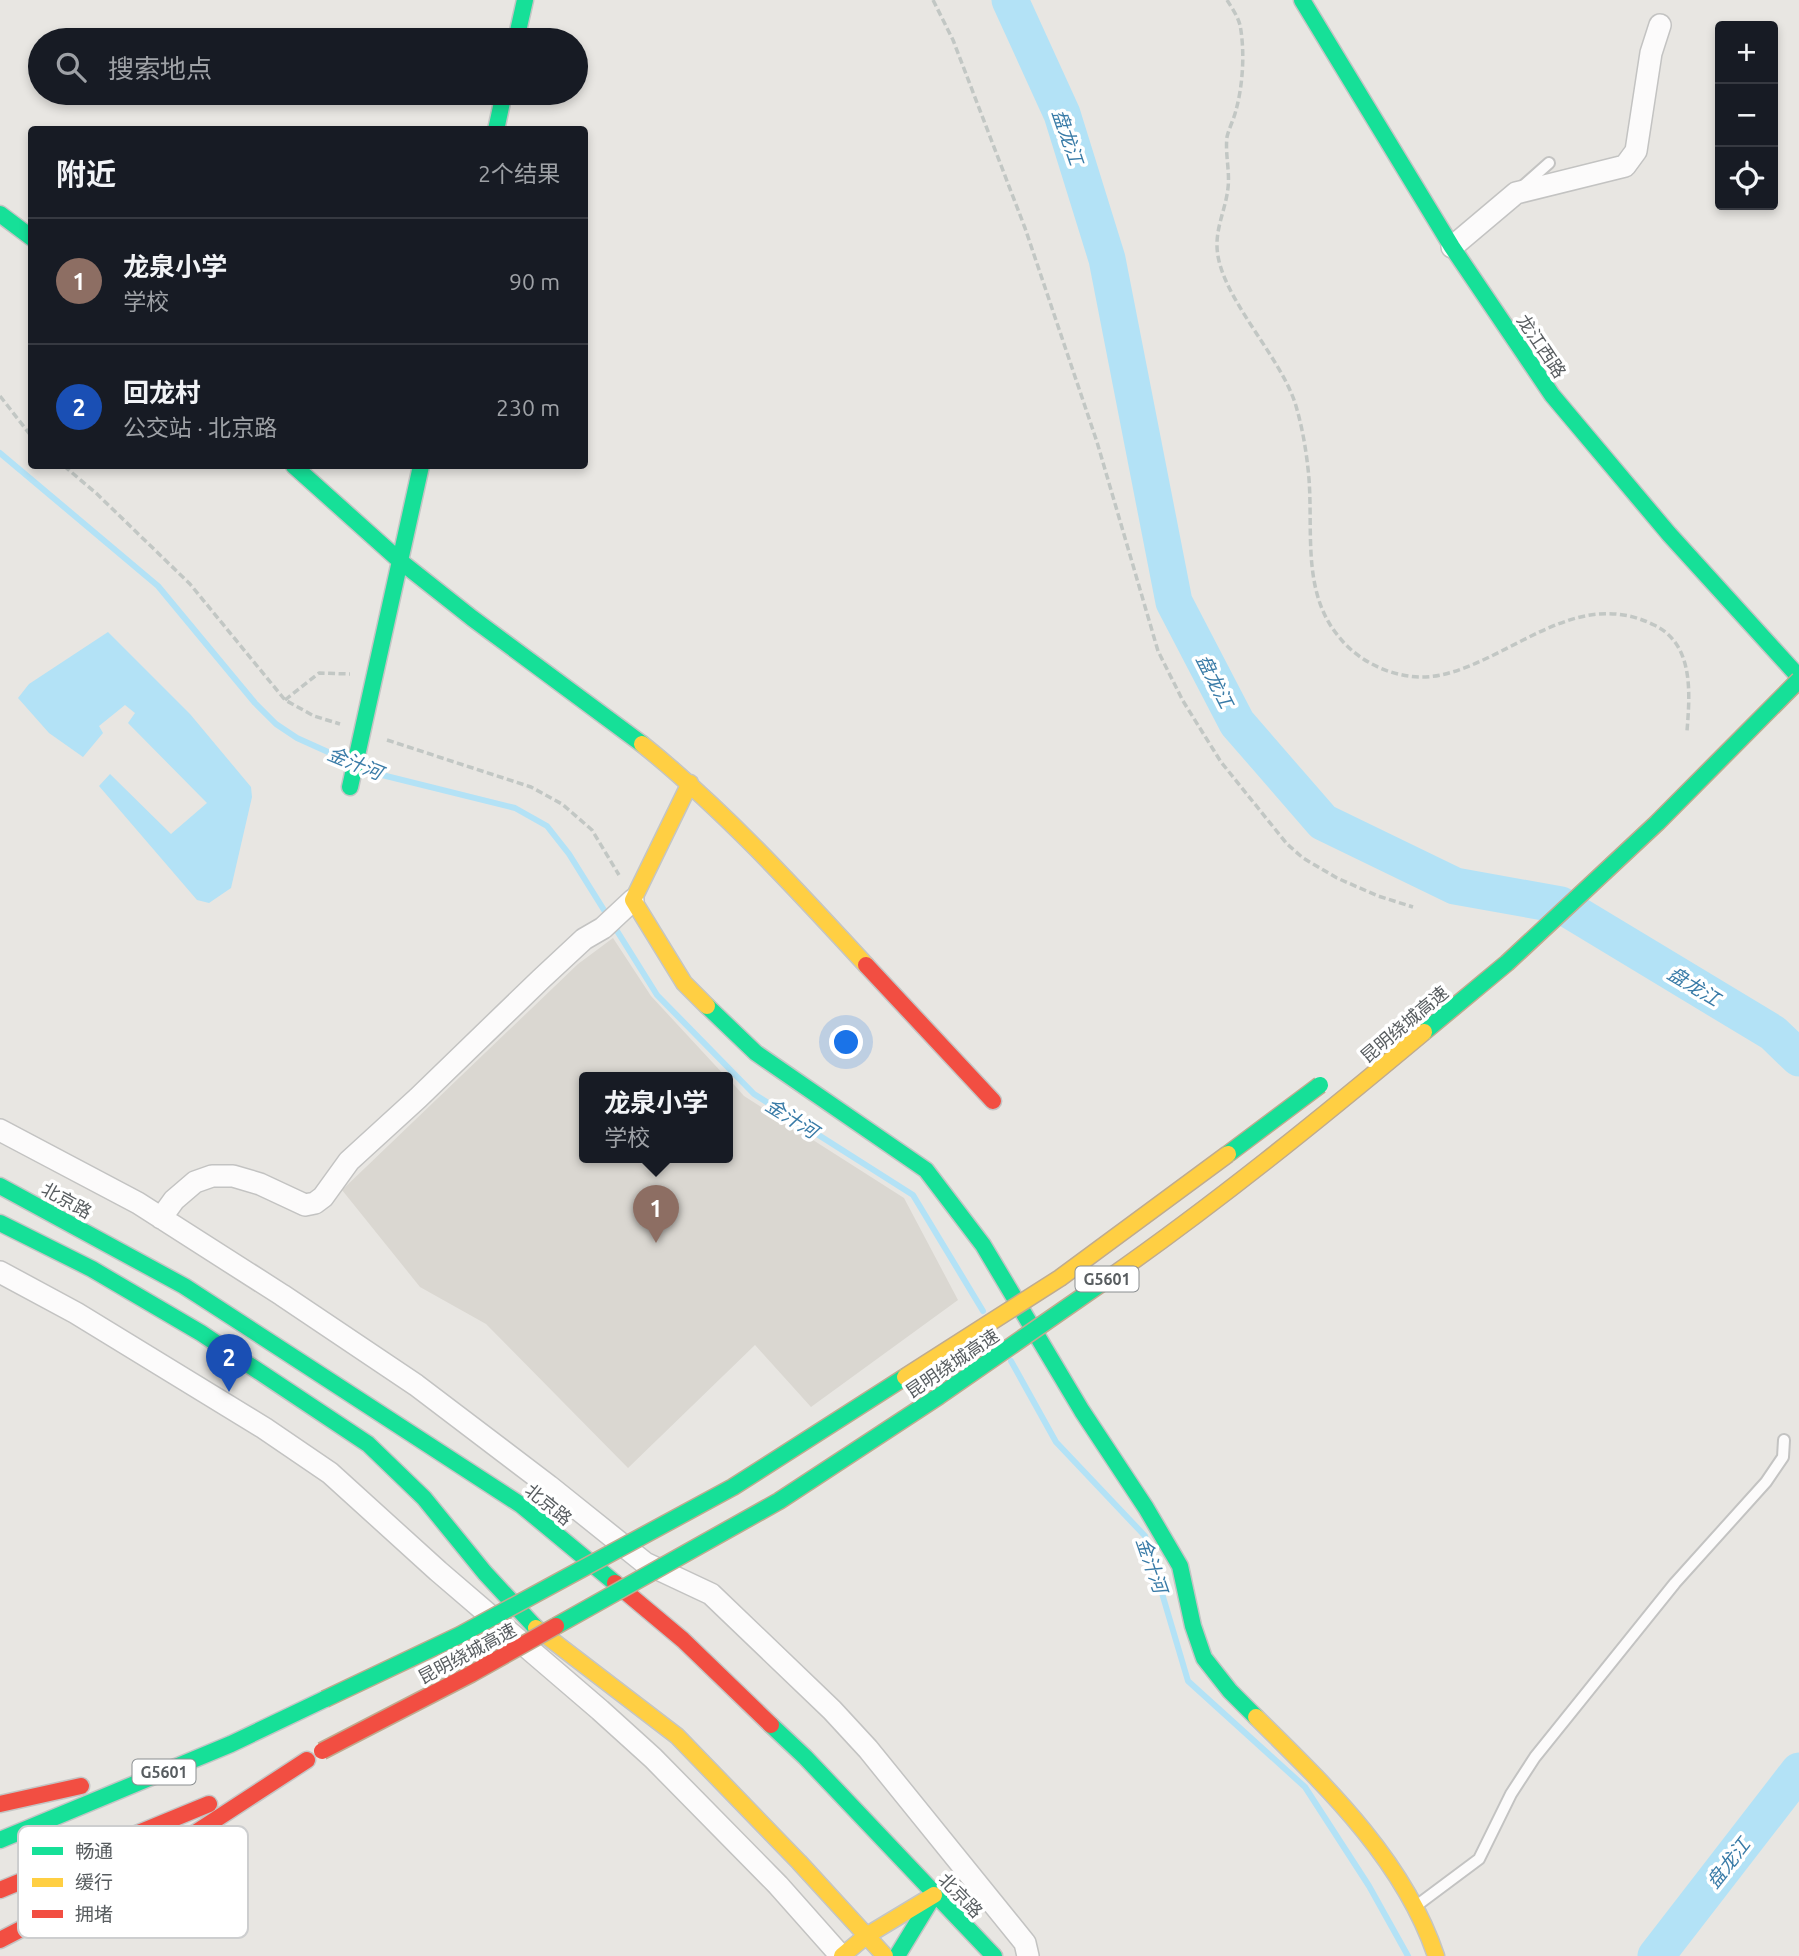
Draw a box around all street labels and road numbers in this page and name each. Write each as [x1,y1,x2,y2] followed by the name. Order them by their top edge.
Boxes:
[1514,311,1570,381] street label: 龙江西路
[1356,982,1452,1066] street label: 昆明绕城高速
[39,1178,95,1222] street label: 北京路
[1076,1266,1138,1292] road number: G5601
[902,1325,1002,1401] street label: 昆明绕城高速
[522,1479,576,1529] street label: 北京路
[415,1619,519,1687] street label: 昆明绕城高速
[132,1760,196,1784] road number: G5601
[935,1869,987,1921] street label: 北京路

